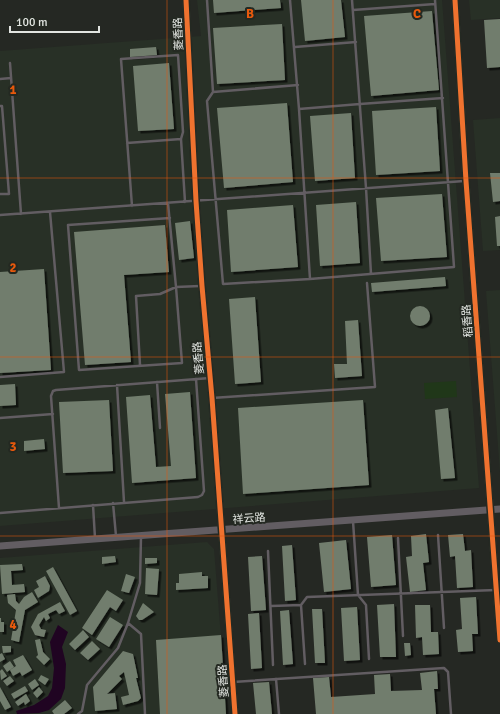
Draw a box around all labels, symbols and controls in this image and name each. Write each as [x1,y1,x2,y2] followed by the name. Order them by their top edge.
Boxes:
[246,6,254,22] text: B
[413,6,421,22] text: C
[10,8,99,34] scale bar
[16,15,48,30] text: 100 m
[171,17,186,51] street label: 菱香路
[9,82,17,98] text: 1
[9,260,17,276] text: 2
[460,304,475,338] street label: 稻香路
[191,341,206,375] street label: 菱香路
[9,439,17,455] text: 3
[232,511,266,526] street label: 祥云路
[9,617,17,633] text: 4
[216,664,231,698] street label: 菱香路

